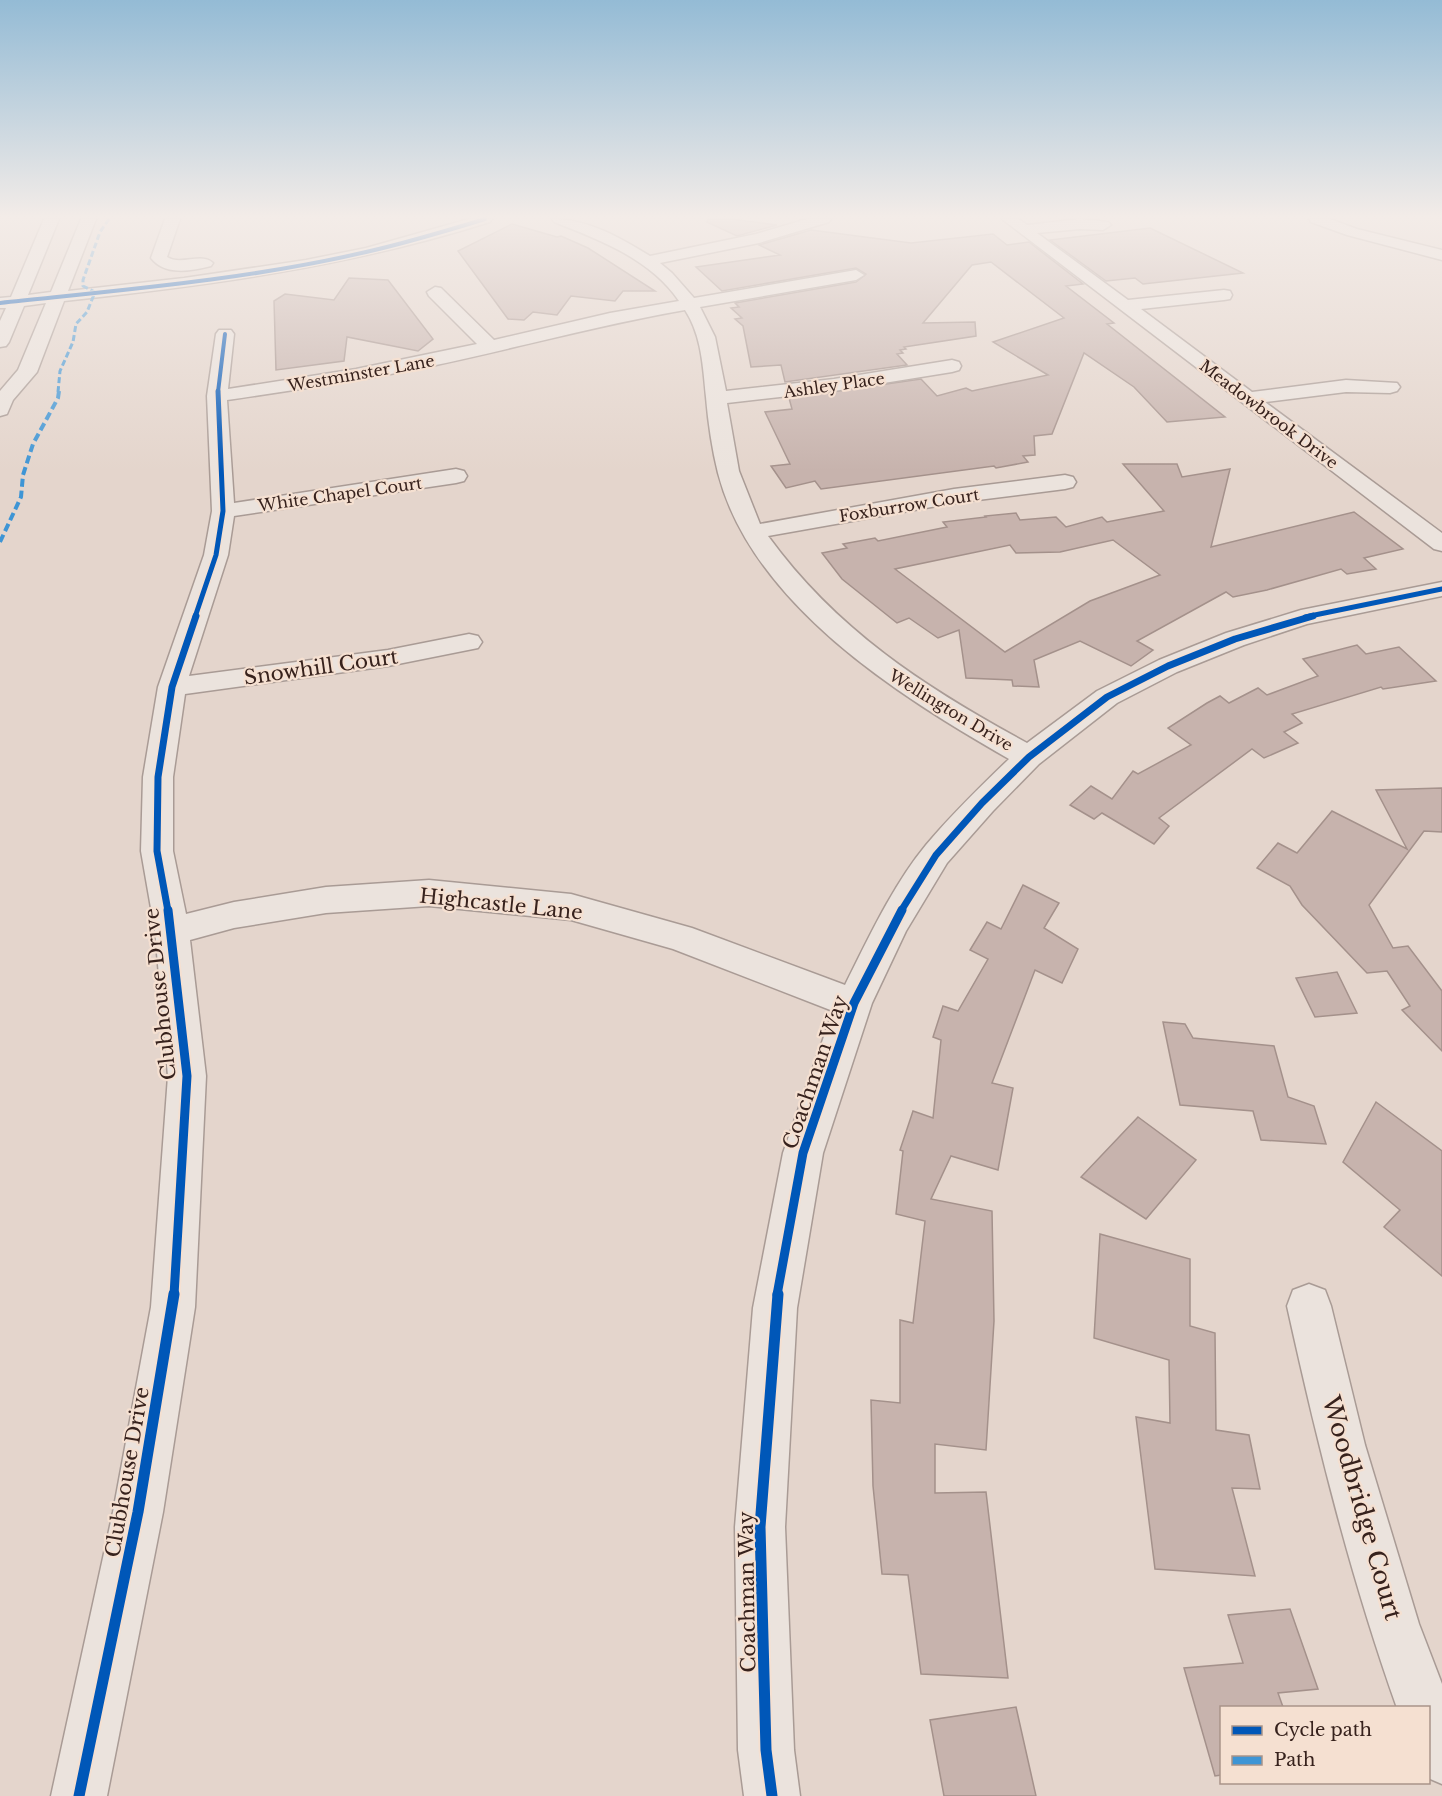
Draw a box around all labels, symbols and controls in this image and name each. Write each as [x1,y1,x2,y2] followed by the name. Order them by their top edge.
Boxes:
[285,350,436,396] street label: Westminster Lane
[1196,355,1342,473] street label: Meadowbrook Drive
[781,368,886,402] street label: Ashley Place
[256,473,423,516] street label: White Chapel Court
[837,484,981,526] street label: Foxburrow Court
[242,644,400,690] street label: Snowhill Court
[885,665,1017,755] street label: Wellington Drive
[418,883,584,925] street label: Highcastle Lane
[139,907,181,1081] street label: Clubhouse Drive
[777,992,853,1152] street label: Coachman Way
[100,1385,154,1559] street label: Clubhouse Drive
[1316,1391,1408,1623] street label: Woodbridge Court
[734,1511,760,1673] street label: Coachman Way
[1220,1706,1430,1784] legend
[1274,1719,1372,1741] text: Cycle path
[1274,1749,1315,1771] text: Path

